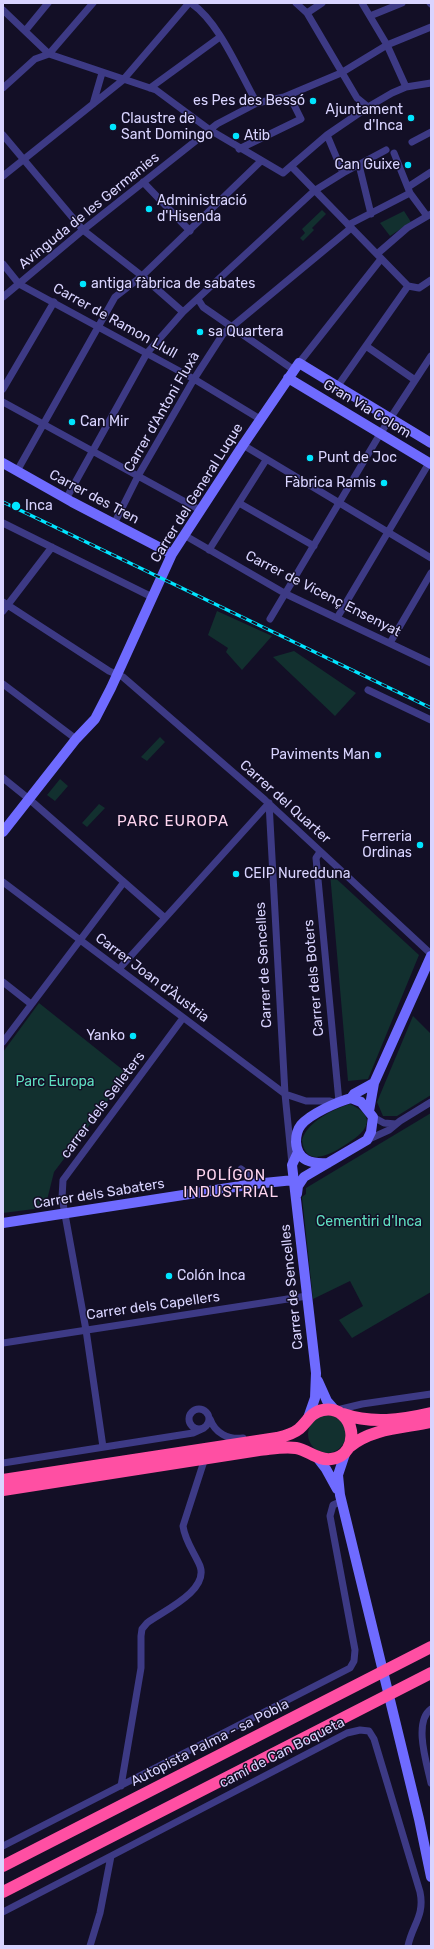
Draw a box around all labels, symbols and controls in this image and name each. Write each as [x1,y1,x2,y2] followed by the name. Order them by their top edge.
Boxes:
[193,93,305,109] place label: es Pes des Bessó
[308,96,318,106] marker: es Pes des Bessó
[326,102,403,134] place label: Ajuntament d'Inca
[121,111,213,144] place label: Claustre de Sant Domingo
[406,113,416,123] marker: Ajuntament d'Inca
[108,122,118,132] marker: Claustre de Sant Domingo
[244,128,270,144] place label: Atib
[231,131,241,141] marker: Atib
[15,149,163,273] street label: Avinguda de les Germanies
[335,157,400,173] place label: Can Guixe
[403,160,413,170] marker: Can Guixe
[157,193,247,226] place label: Administració d'Hisenda
[144,204,154,214] marker: Administració d'Hisenda
[91,276,255,292] place label: antiga fàbrica de sabates
[78,279,88,289] marker: antiga fàbrica de sabates
[50,280,180,362] street label: Carrer de Ramon Llull
[208,324,283,340] place label: sa Quartera
[195,327,205,337] marker: sa Quartera
[121,349,203,475] street label: Carrer d'Antoni Fluxà
[320,376,414,442] street label: Gran Via Colom
[80,414,129,430] place label: Can Mir
[67,417,77,427] marker: Can Mir
[147,420,247,566] street label: Carrer del General Luque
[318,450,397,466] place label: Punt de Joc
[305,453,315,463] marker: Punt de Joc
[46,466,142,528] street label: Carrer des Tren
[285,475,376,491] place label: Fàbrica Ramis
[379,478,389,488] marker: Fàbrica Ramis
[25,498,53,514] place label: Inca
[10,500,22,512] marker: Inca
[242,547,404,641] street label: Carrer de Vicenç Ensenyat
[270,747,370,763] place label: Paviments Man
[373,750,383,760] marker: Paviments Man
[236,757,334,847] street label: Carrer del Quarter
[117,813,229,831] district label: PARC EUROPA
[361,829,412,862] place label: Ferreria Ordinas
[415,840,425,850] marker: Ferreria Ordinas
[244,866,351,882] place label: CEIP Nuredduna
[231,869,241,879] marker: CEIP Nuredduna
[252,902,276,1028] street label: Carrer de Sencelles
[301,919,327,1037] street label: Carrer dels Boters
[92,930,212,1026] street label: Carrer Joan d'Àustria
[86,1028,125,1044] place label: Yanko
[128,1031,138,1041] marker: Yanko
[57,1048,149,1162] street label: carrer dels Selleters
[15,1074,95,1090] park label: Parc Europa
[183,1167,279,1202] district label: POLÍGON INDUSTRIAL
[32,1175,166,1213] street label: Carrer dels Sabaters
[316,1214,422,1230] park label: Cementiri d'Inca
[277,1223,307,1351] street label: Carrer de Sencelles
[177,1268,245,1284] place label: Colón Inca
[164,1271,174,1281] marker: Colón Inca
[85,1288,221,1324] street label: Carrer dels Capellers
[128,1696,292,1790] street label: Autopista Palma - sa Pobla
[217,1714,347,1792] street label: camí de Can Boqueta

